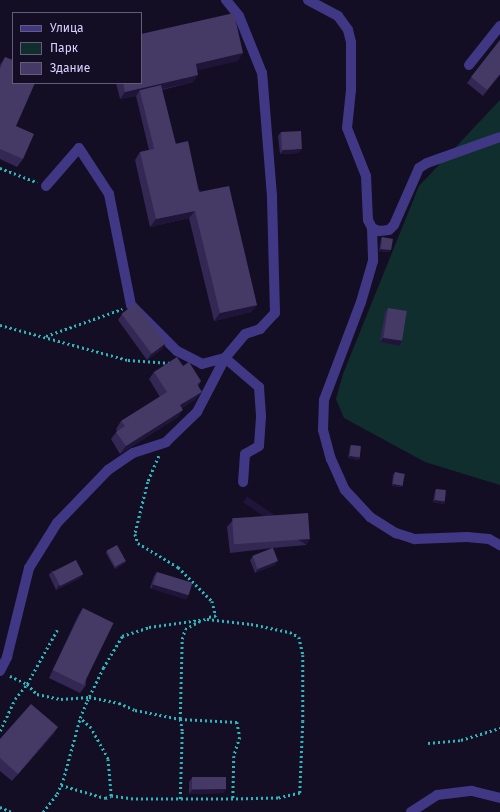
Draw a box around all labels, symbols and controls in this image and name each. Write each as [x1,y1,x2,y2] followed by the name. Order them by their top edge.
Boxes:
[12,12,142,84] legend
[50,21,84,35] text: Улица
[50,41,78,55] text: Парк
[50,61,90,75] text: Здание

